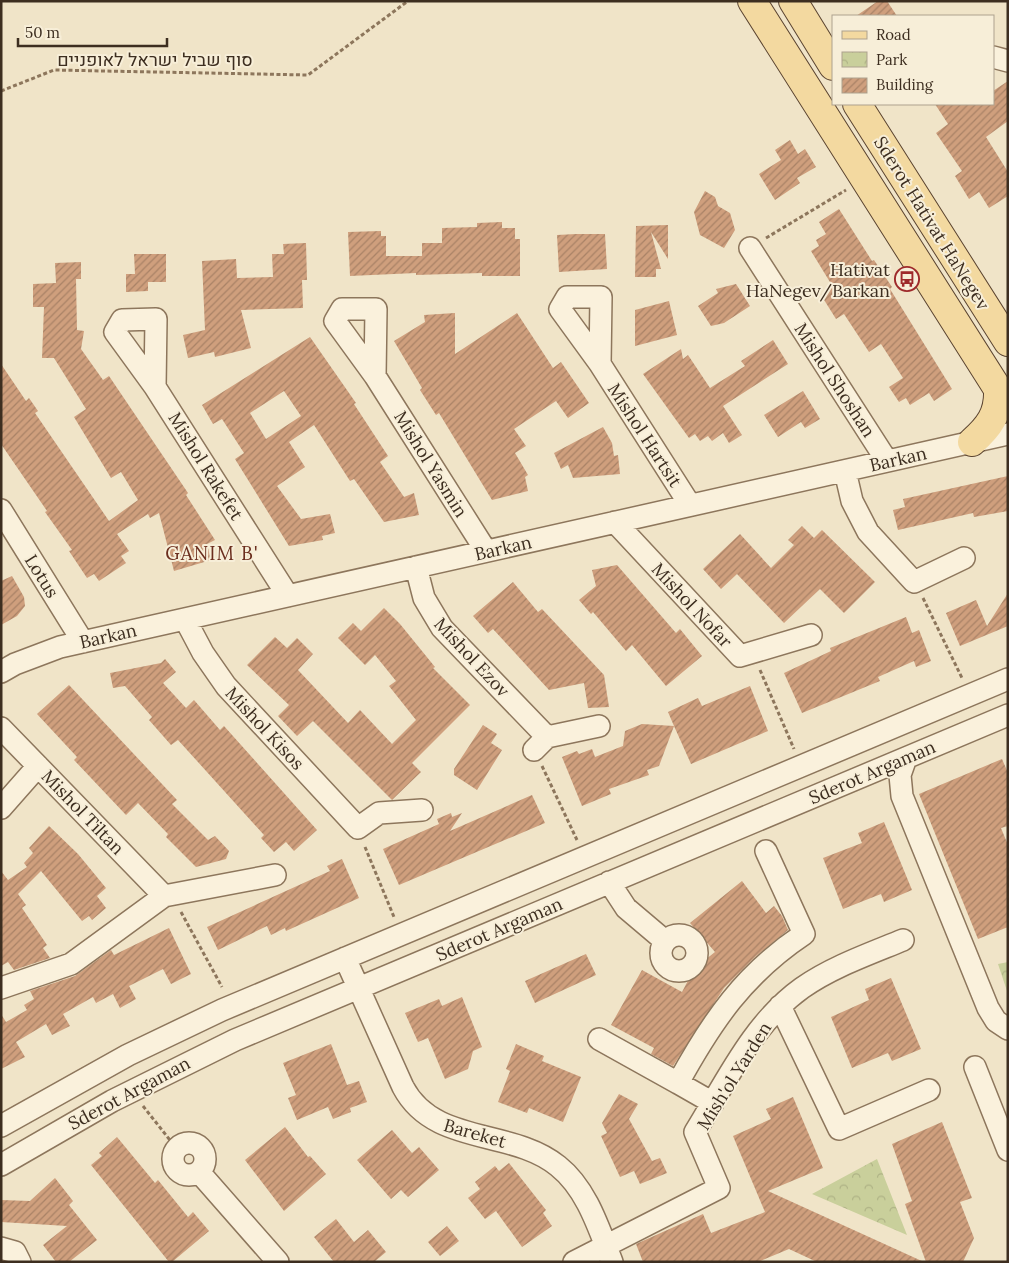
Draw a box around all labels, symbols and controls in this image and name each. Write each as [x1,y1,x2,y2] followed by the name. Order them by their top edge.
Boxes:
[18,15,166,47] scale bar
[832,15,994,105] legend
[25,23,60,42] text: 50 m
[876,25,911,44] text: Road
[57,48,253,71] street label: סוף שביל ישראל לאופניים
[876,50,907,69] text: Park
[876,75,934,94] text: Building
[869,132,995,315] street label: Sderot Hativat HaNegev
[746,258,890,302] place label: Hativat HaNegev/Barkan
[894,266,920,292] bus stop icon: Hativat HaNegev/Barkan
[789,319,881,442] street label: Mishol Shoshan
[603,379,687,491] street label: Mishol Hartsit
[389,407,473,521] street label: Mishol Yasmin
[164,408,248,524] street label: Mishol Rakefet
[867,441,929,477] street label: Barkan
[472,530,534,566] street label: Barkan
[165,541,259,565] district label: GANIM B'
[20,550,64,602] street label: Lotus
[647,558,737,652] street label: Mishol Nofar
[429,612,515,702] street label: Mishol Ezov
[77,618,139,654] street label: Barkan
[221,682,309,774] street label: Mishol Kisos
[805,735,939,809] street label: Sderot Argaman
[37,765,129,859] street label: Mishol Tiltan
[432,892,566,966] street label: Sderot Argaman
[692,1018,776,1134] street label: Mish'ol Yarden
[64,1051,194,1135] street label: Sderot Argaman
[441,1113,509,1153] street label: Bareket

